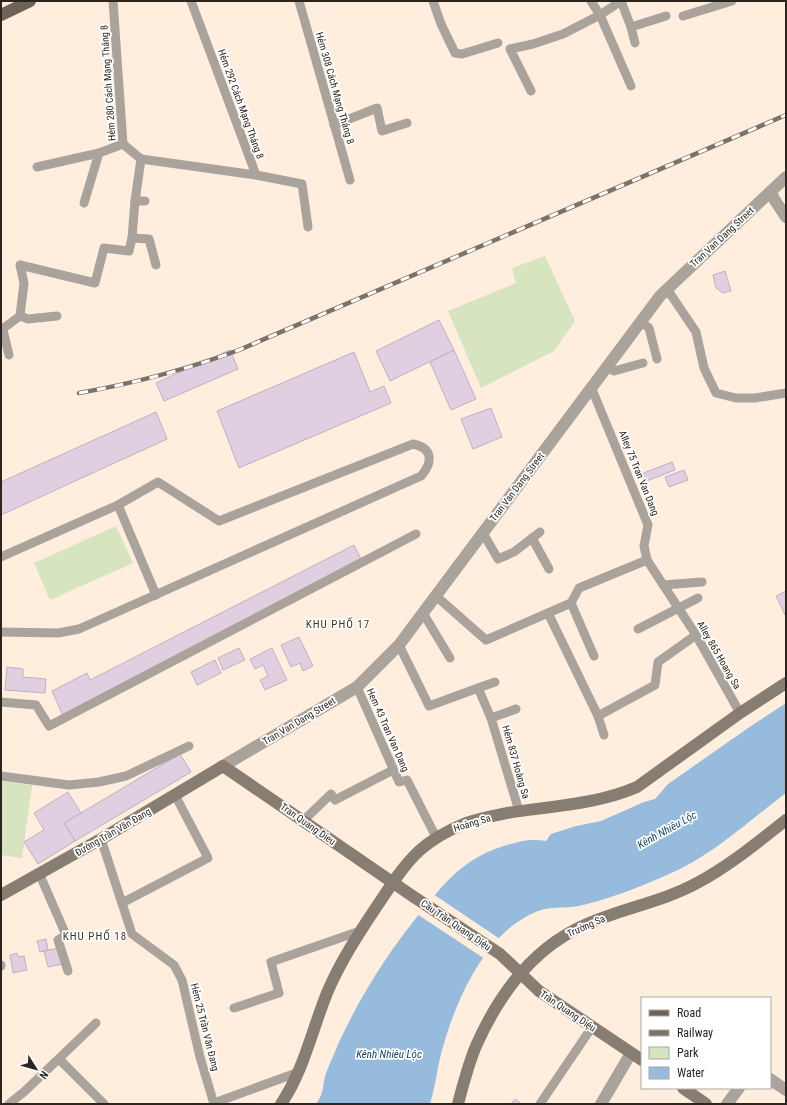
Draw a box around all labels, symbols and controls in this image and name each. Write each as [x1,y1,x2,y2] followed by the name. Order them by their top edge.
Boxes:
[98,25,119,141] street label: Hẻm 280 Cách Mạng Tháng 8
[313,31,356,146] street label: Hẻm 308 Cách Mạng Tháng 8
[215,48,266,161] street label: Hẻm 292 Cách Mạng Tháng 8
[688,205,756,269] street label: Tran Van Dang Street
[617,429,661,517] street label: Alley 75 Tran Van Dang
[488,451,546,523] street label: Tran Van Dang Street
[306,616,370,631] district label: KHU PHỐ 17
[695,619,743,691] street label: Alley 865 Hoang Sa
[365,687,411,773] street label: Hem 43 Tran Van Dang
[261,695,337,747] street label: Tran Van Dang Street
[500,724,532,800] street label: Hẻm 837 Hoàng Sa
[278,801,338,847] street label: Tran Quang Dieu
[73,805,153,858] street label: Đường Trần Văn Đang
[635,808,699,852] water label: Kênh Nhiêu Lộc
[452,812,492,834] street label: Hoàng Sa
[418,897,494,953] street label: Cầu Trần Quang Diệu
[565,913,607,939] street label: Trường Sa
[63,928,127,943] district label: KHU PHỐ 18
[189,982,222,1072] street label: Hẻm 25 Trần Văn Đang
[537,987,599,1035] street label: Trần Quang Diệu
[641,997,771,1089] legend
[677,1006,701,1020] text: Road
[677,1026,713,1040] text: Railway
[677,1046,699,1060] text: Park
[356,1048,422,1061] water label: Kênh Nhiêu Lộc
[16,1049,56,1089] north arrow
[677,1066,705,1080] text: Water
[36,1068,51,1082] text: N

